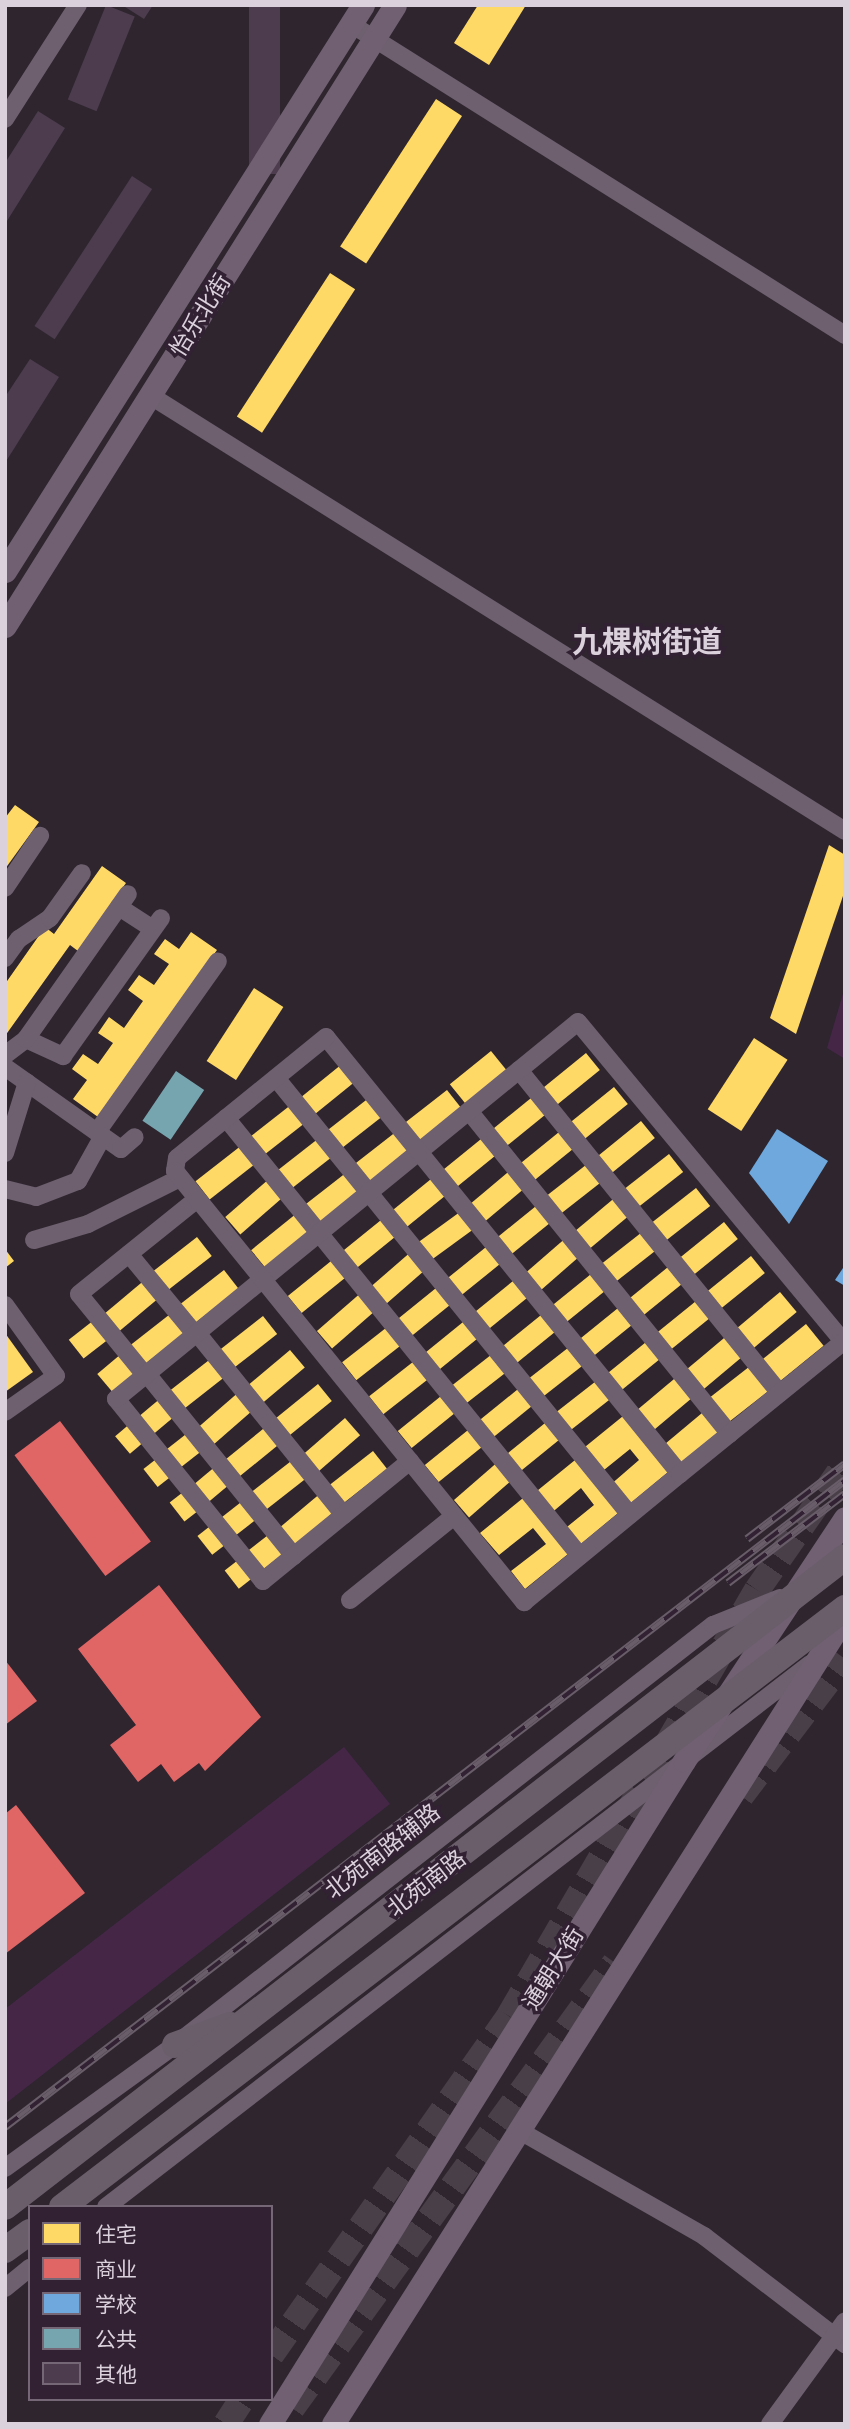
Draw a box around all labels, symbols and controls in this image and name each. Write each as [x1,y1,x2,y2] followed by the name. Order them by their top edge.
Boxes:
[165,270,237,362] street label: 怡乐北街
[572,625,722,661] district label: 九棵树街道
[320,1799,446,1905] street label: 北苑南路辅路
[382,1845,472,1923] street label: 北苑南路
[518,1923,590,2015] street label: 通朝大街
[28,2205,273,2401] legend
[95,2220,137,2250] text: 住宅
[95,2255,137,2285] text: 商业
[95,2290,137,2320] text: 学校
[95,2325,137,2355] text: 公共
[95,2360,137,2390] text: 其他

